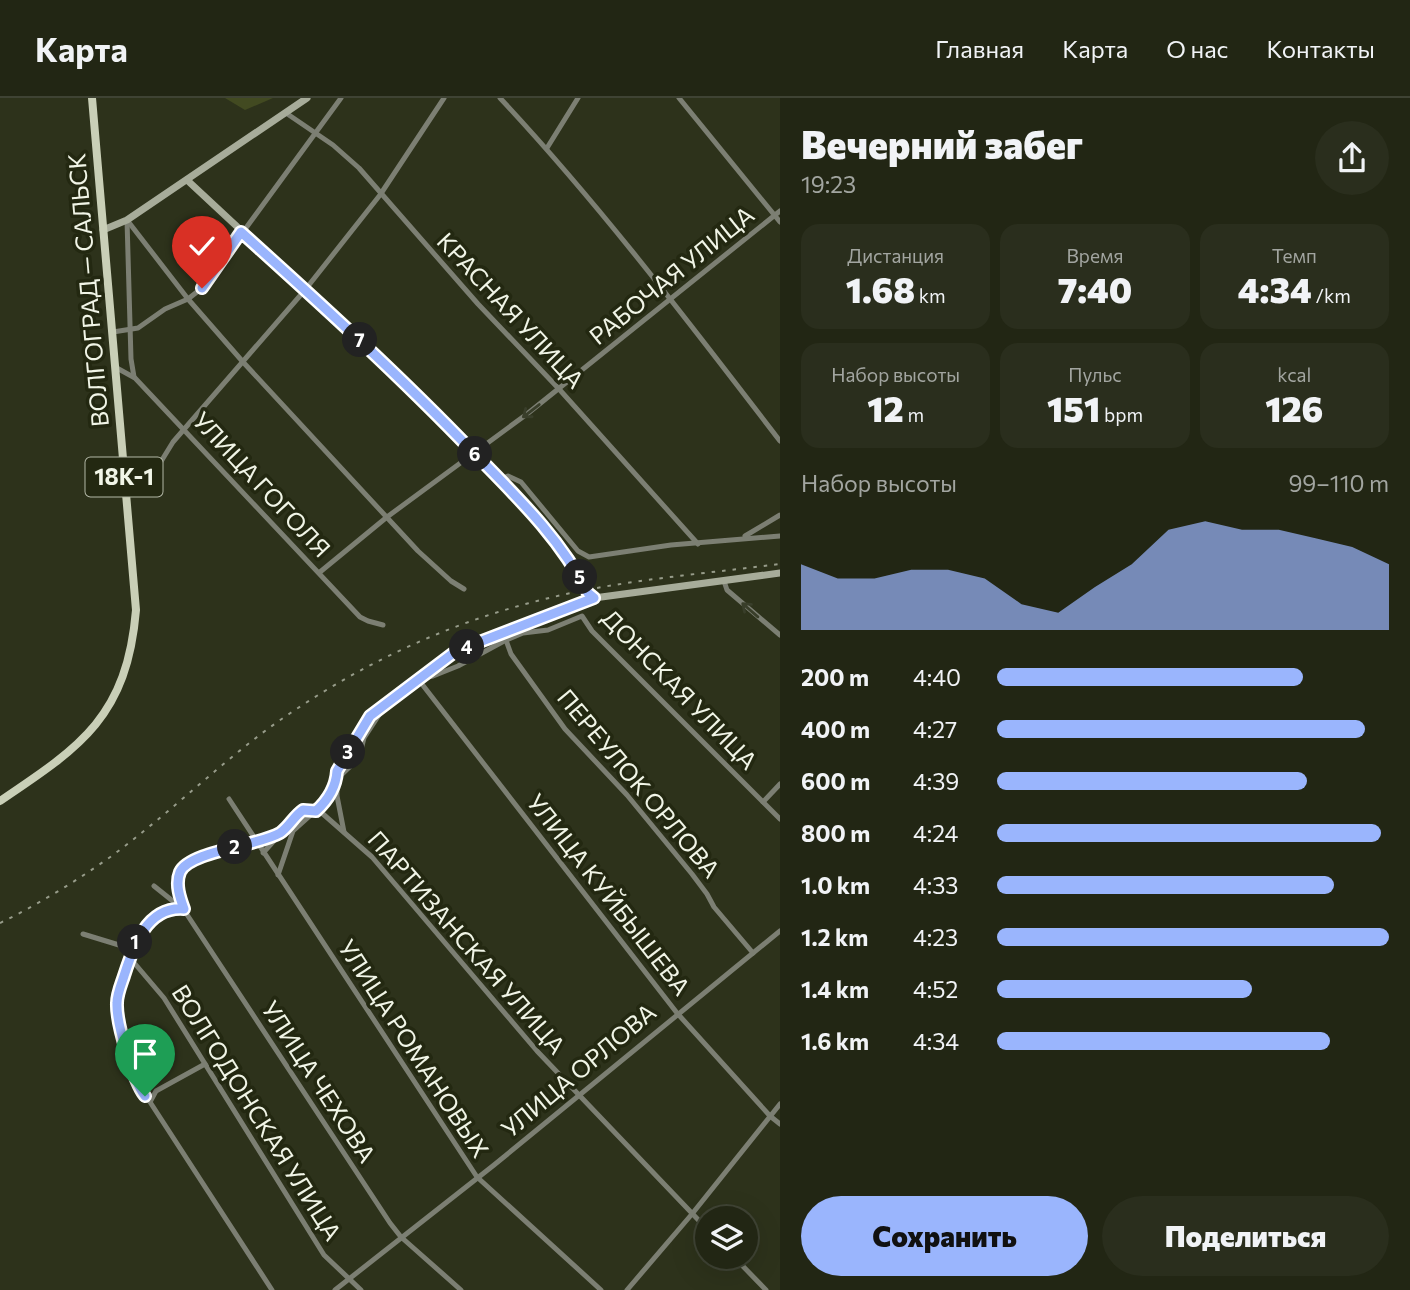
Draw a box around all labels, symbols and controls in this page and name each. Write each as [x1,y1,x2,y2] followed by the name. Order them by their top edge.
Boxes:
[35,28,128,69] text: Карта
[935,34,1024,63] text: Главная
[1062,34,1128,63] text: Карта
[1166,34,1228,63] text: О нас
[1266,34,1375,63] text: Контакты
[801,120,1083,167] text: Вечерний забег
[1315,121,1389,195] button: share
[61,152,114,428] street label: ВОЛГОГРАД — САЛЬСК
[801,170,856,198] text: 19:23
[583,200,759,350] street label: РАБОЧАЯ УЛИЦА
[172,216,232,288] pin
[431,226,591,394] street label: КРАСНАЯ УЛИЦА
[183,227,221,265] icon: check
[847,244,944,267] text: Дистанция
[1067,244,1123,267] text: Время
[1272,244,1317,267] text: Темп
[846,267,915,310] text: 1.68
[1058,267,1132,310] text: 7:40
[1238,267,1312,310] text: 4:34
[915,284,946,307] text: km
[1312,284,1351,307] text: /km
[342,322,378,358] pin: 7
[354,328,365,351] text: 7
[831,363,960,386] text: Набор высоты
[1068,363,1122,386] text: Пульс
[1277,363,1311,386] text: kcal
[867,386,904,429] text: 12
[1047,386,1100,429] text: 151
[1265,386,1323,429] text: 126
[522,403,541,418] one-way arrow
[904,403,924,426] text: m
[1100,403,1143,426] text: bpm
[187,405,337,563] street label: УЛИЦА ГОГОЛЯ
[458,436,492,472] pin: 6
[469,442,480,465] text: 6
[86,458,162,496] road number: 18К-1
[801,469,957,497] text: Набор высоты
[1288,469,1389,497] text: 99–110 m
[562,560,598,594] pin: 5
[574,565,585,588] text: 5
[741,602,759,618] one-way arrow
[596,603,764,775] street label: ДОНСКАЯ УЛИЦА
[449,630,484,664] pin: 4
[461,635,472,658] text: 4
[801,663,869,691] text: 200 m
[913,663,961,691] text: 4:40
[552,683,726,883] street label: ПЕРЕУЛОК ОРЛОВА
[801,715,870,743] text: 400 m
[913,715,957,743] text: 4:27
[330,734,366,770] pin: 3
[342,740,353,763] text: 3
[801,767,870,795] text: 600 m
[913,767,959,795] text: 4:39
[521,788,697,1001] street label: УЛИЦА КУЙБЫШЕВА
[801,819,870,847] text: 800 m
[913,819,958,847] text: 4:24
[362,825,572,1059] street label: ПАРТИЗАНСКАЯ УЛИЦА
[218,830,252,864] pin: 2
[229,835,240,858] text: 2
[801,871,870,899] text: 1.0 km
[913,871,958,899] text: 4:33
[801,923,868,951] text: 1.2 km
[913,923,958,951] text: 4:23
[118,924,152,960] pin: 1
[130,930,139,953] text: 1
[333,934,496,1163] street label: УЛИЦА РОМАНОВЫХ
[801,975,869,1003] text: 1.4 km
[913,975,958,1003] text: 4:52
[167,979,348,1245] street label: ВОЛГОДОНСКАЯ УЛИЦА
[256,995,382,1168] street label: УЛИЦА ЧЕХОВА
[495,997,661,1143] street label: УЛИЦА ОРЛОВА
[115,1024,175,1096] pin
[801,1027,869,1055] text: 1.6 km
[913,1027,959,1055] text: 4:34
[126,1035,164,1073] icon: arrive
[801,1196,1088,1276] button: Сохранить
[1102,1196,1389,1276] button: Поделиться
[695,1206,758,1269] map controls
[695,1206,758,1269] button: layers

